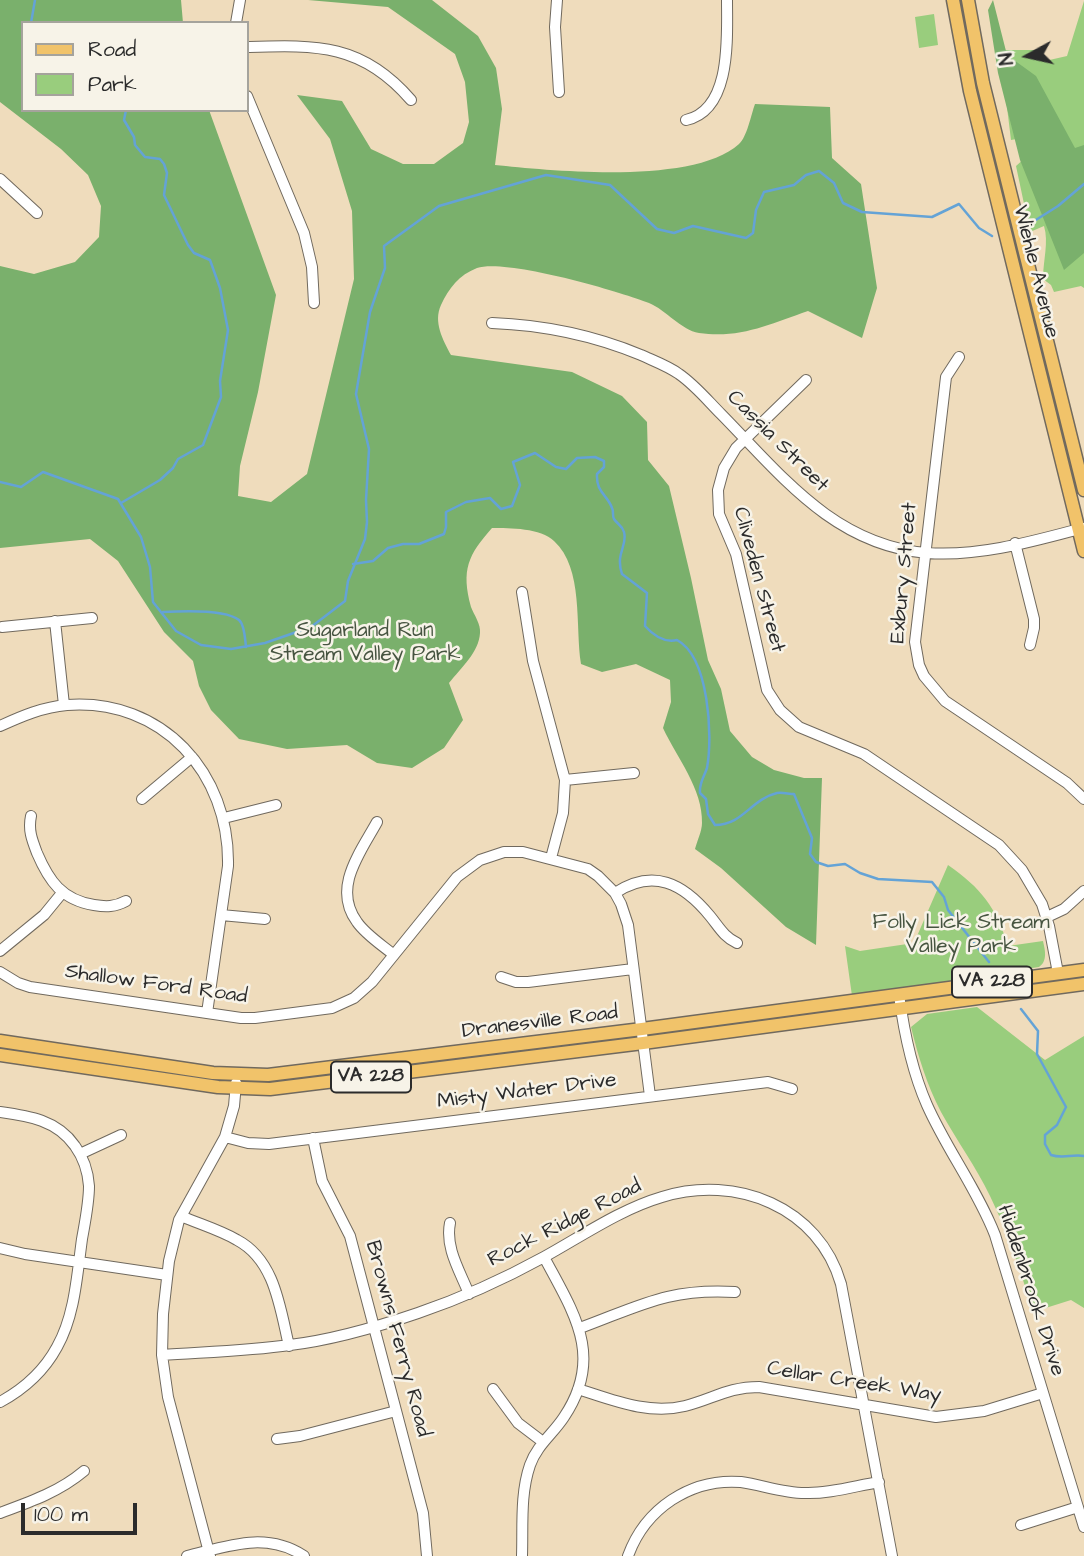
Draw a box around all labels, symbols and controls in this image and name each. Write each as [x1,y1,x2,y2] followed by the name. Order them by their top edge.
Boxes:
[21,21,248,112] legend
[993,21,1063,91] north arrow
[88,35,136,64] text: Road
[993,51,1021,67] text: N
[88,70,137,99] text: Park
[1006,203,1064,341] street label: Wiehle Avenue
[721,386,833,498] street label: Cassia Street
[886,502,924,644] street label: Exbury Street
[726,505,790,655] street label: Cliveden Street
[270,619,460,669] park label: Sugarland Run Stream Valley Park
[872,911,1050,961] park label: Folly Lick Stream Valley Park
[63,960,249,1010] street label: Shallow Ford Road
[952,966,1032,998] road number: VA 228
[461,1001,619,1045] street label: Dranesville Road
[331,1062,411,1092] road number: VA 228
[436,1068,618,1116] street label: Misty Water Drive
[484,1174,646,1274] street label: Rock Ridge Road
[990,1202,1070,1380] street label: Hiddenbrook Drive
[359,1238,435,1440] street label: Browns Ferry Road
[765,1357,943,1409] street label: Cellar Creek Way
[24,1490,140,1534] scale bar
[34,1500,88,1529] text: 100 m

